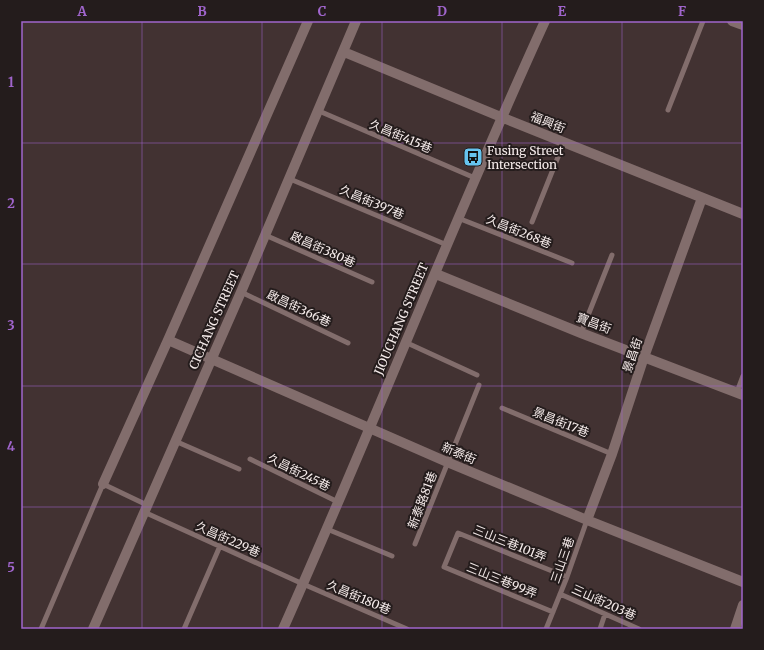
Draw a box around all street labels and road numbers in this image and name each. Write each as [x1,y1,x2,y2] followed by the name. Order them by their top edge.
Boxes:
[528,108,568,136] street label: 福興街
[367,116,435,156] street label: 久昌街415巷
[338,182,406,222] street label: 久昌街397巷
[484,211,554,251] street label: 久昌街268巷
[288,228,358,270] street label: 啟昌街380巷
[370,260,432,378] street label: JIOUCHANG STREET
[186,268,243,371] street label: CICHANG STREET
[264,287,334,329] street label: 啟昌街366巷
[575,310,613,336] street label: 寶昌街
[619,336,645,374] street label: 景昌街
[531,404,591,440] street label: 景昌街17巷
[439,439,479,467] street label: 新泰街
[265,450,333,494] street label: 久昌街245巷
[404,469,440,531] street label: 新泰路81巷
[193,518,263,560] street label: 久昌街229巷
[471,522,549,564] street label: 三山三巷101弄
[547,535,577,585] street label: 三山三巷
[465,559,539,601] street label: 三山三巷99弄
[325,577,393,617] street label: 久昌街180巷
[569,581,639,623] street label: 三山街203巷

